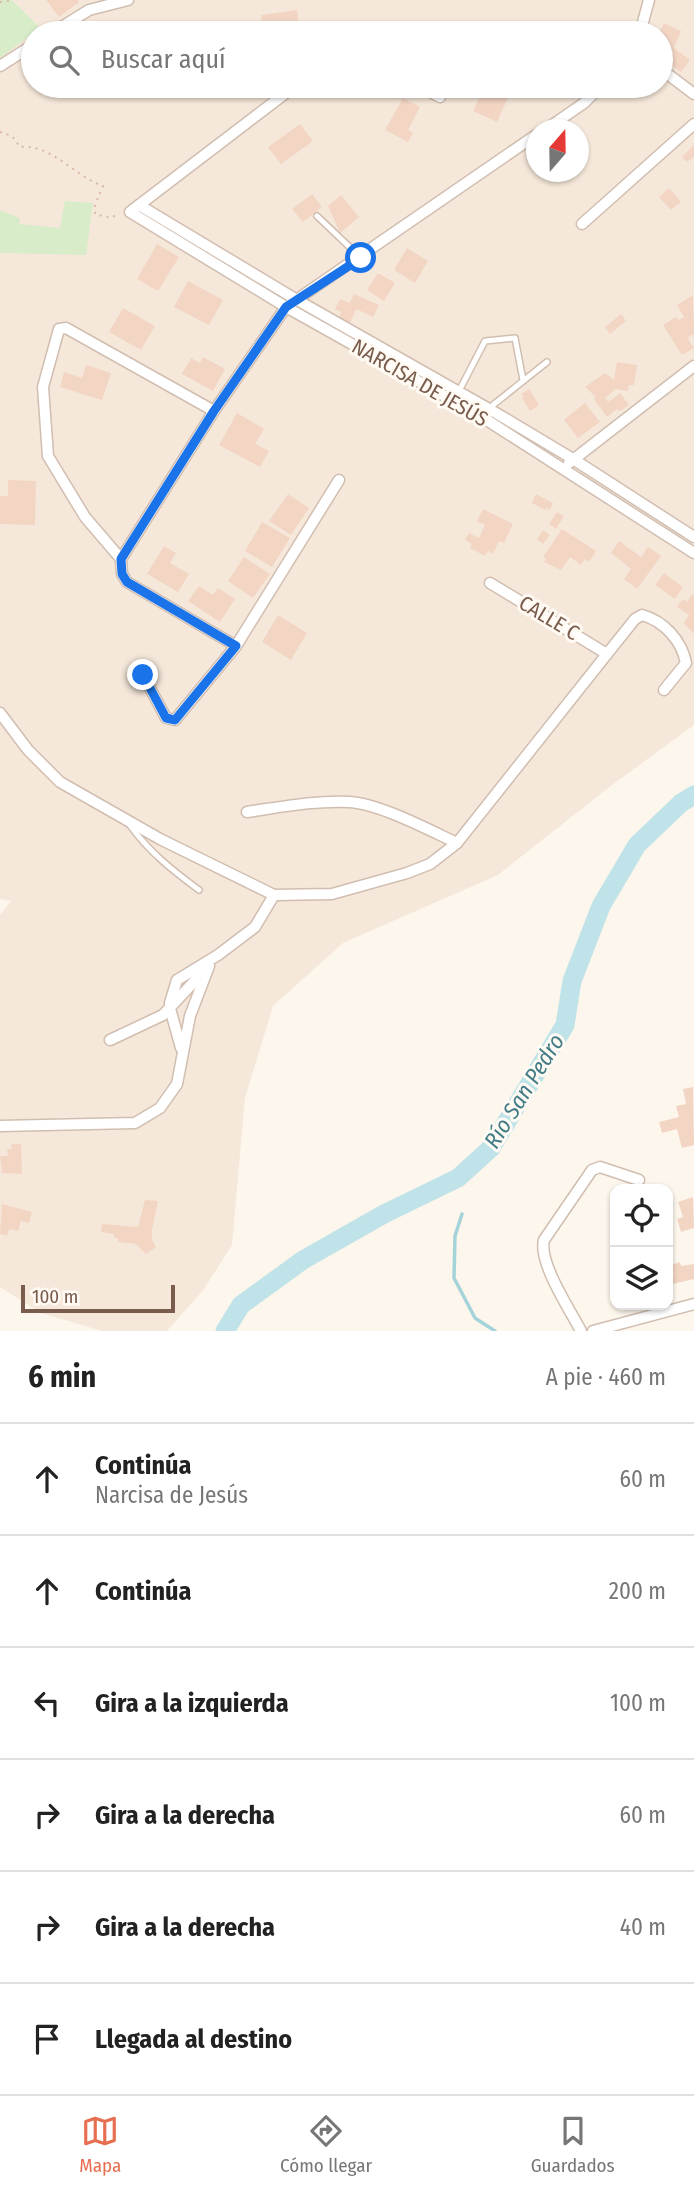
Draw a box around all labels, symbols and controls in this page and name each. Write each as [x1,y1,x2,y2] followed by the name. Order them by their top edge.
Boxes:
[21,21,673,98] search box
[45,41,83,79] icon: search
[101,44,226,75] text: Buscar aquí
[526,119,589,182] north arrow
[345,242,376,273] route start
[347,334,493,432] street label: NARCISA DE JESÚS
[514,590,584,646] street label: CALLE C
[127,659,158,690] route end
[478,1029,570,1153] water label: Río San Pedro
[610,1184,673,1310] map controls
[610,1184,673,1247] button: locate
[610,1247,673,1310] button: layers
[21,1282,175,1314] scale bar
[32,1285,78,1308] text: 100 m
[28,1359,96,1395] text: 6 min
[546,1363,666,1391] text: A pie · 460 m
[95,1450,192,1481] text: Continúa
[28,1460,66,1498] icon: ahead
[620,1465,666,1493] text: 60 m
[95,1481,248,1509] text: Narcisa de Jesús
[28,1572,66,1610] icon: ahead
[95,1576,192,1607] text: Continúa
[609,1577,666,1605] text: 200 m
[28,1684,66,1722] icon: left
[95,1688,289,1719] text: Gira a la izquierda
[610,1689,666,1717] text: 100 m
[28,1796,66,1834] icon: right
[95,1800,275,1831] text: Gira a la derecha
[620,1801,666,1829] text: 60 m
[28,1908,66,1946] icon: right
[95,1912,275,1943] text: Gira a la derecha
[620,1913,666,1941] text: 40 m
[28,2020,66,2058] icon: arrive
[95,2024,292,2055] text: Llegada al destino
[79,2112,121,2177] tab: Mapa
[280,2112,372,2177] tab: Cómo llegar
[531,2112,615,2177] tab: Guardados

